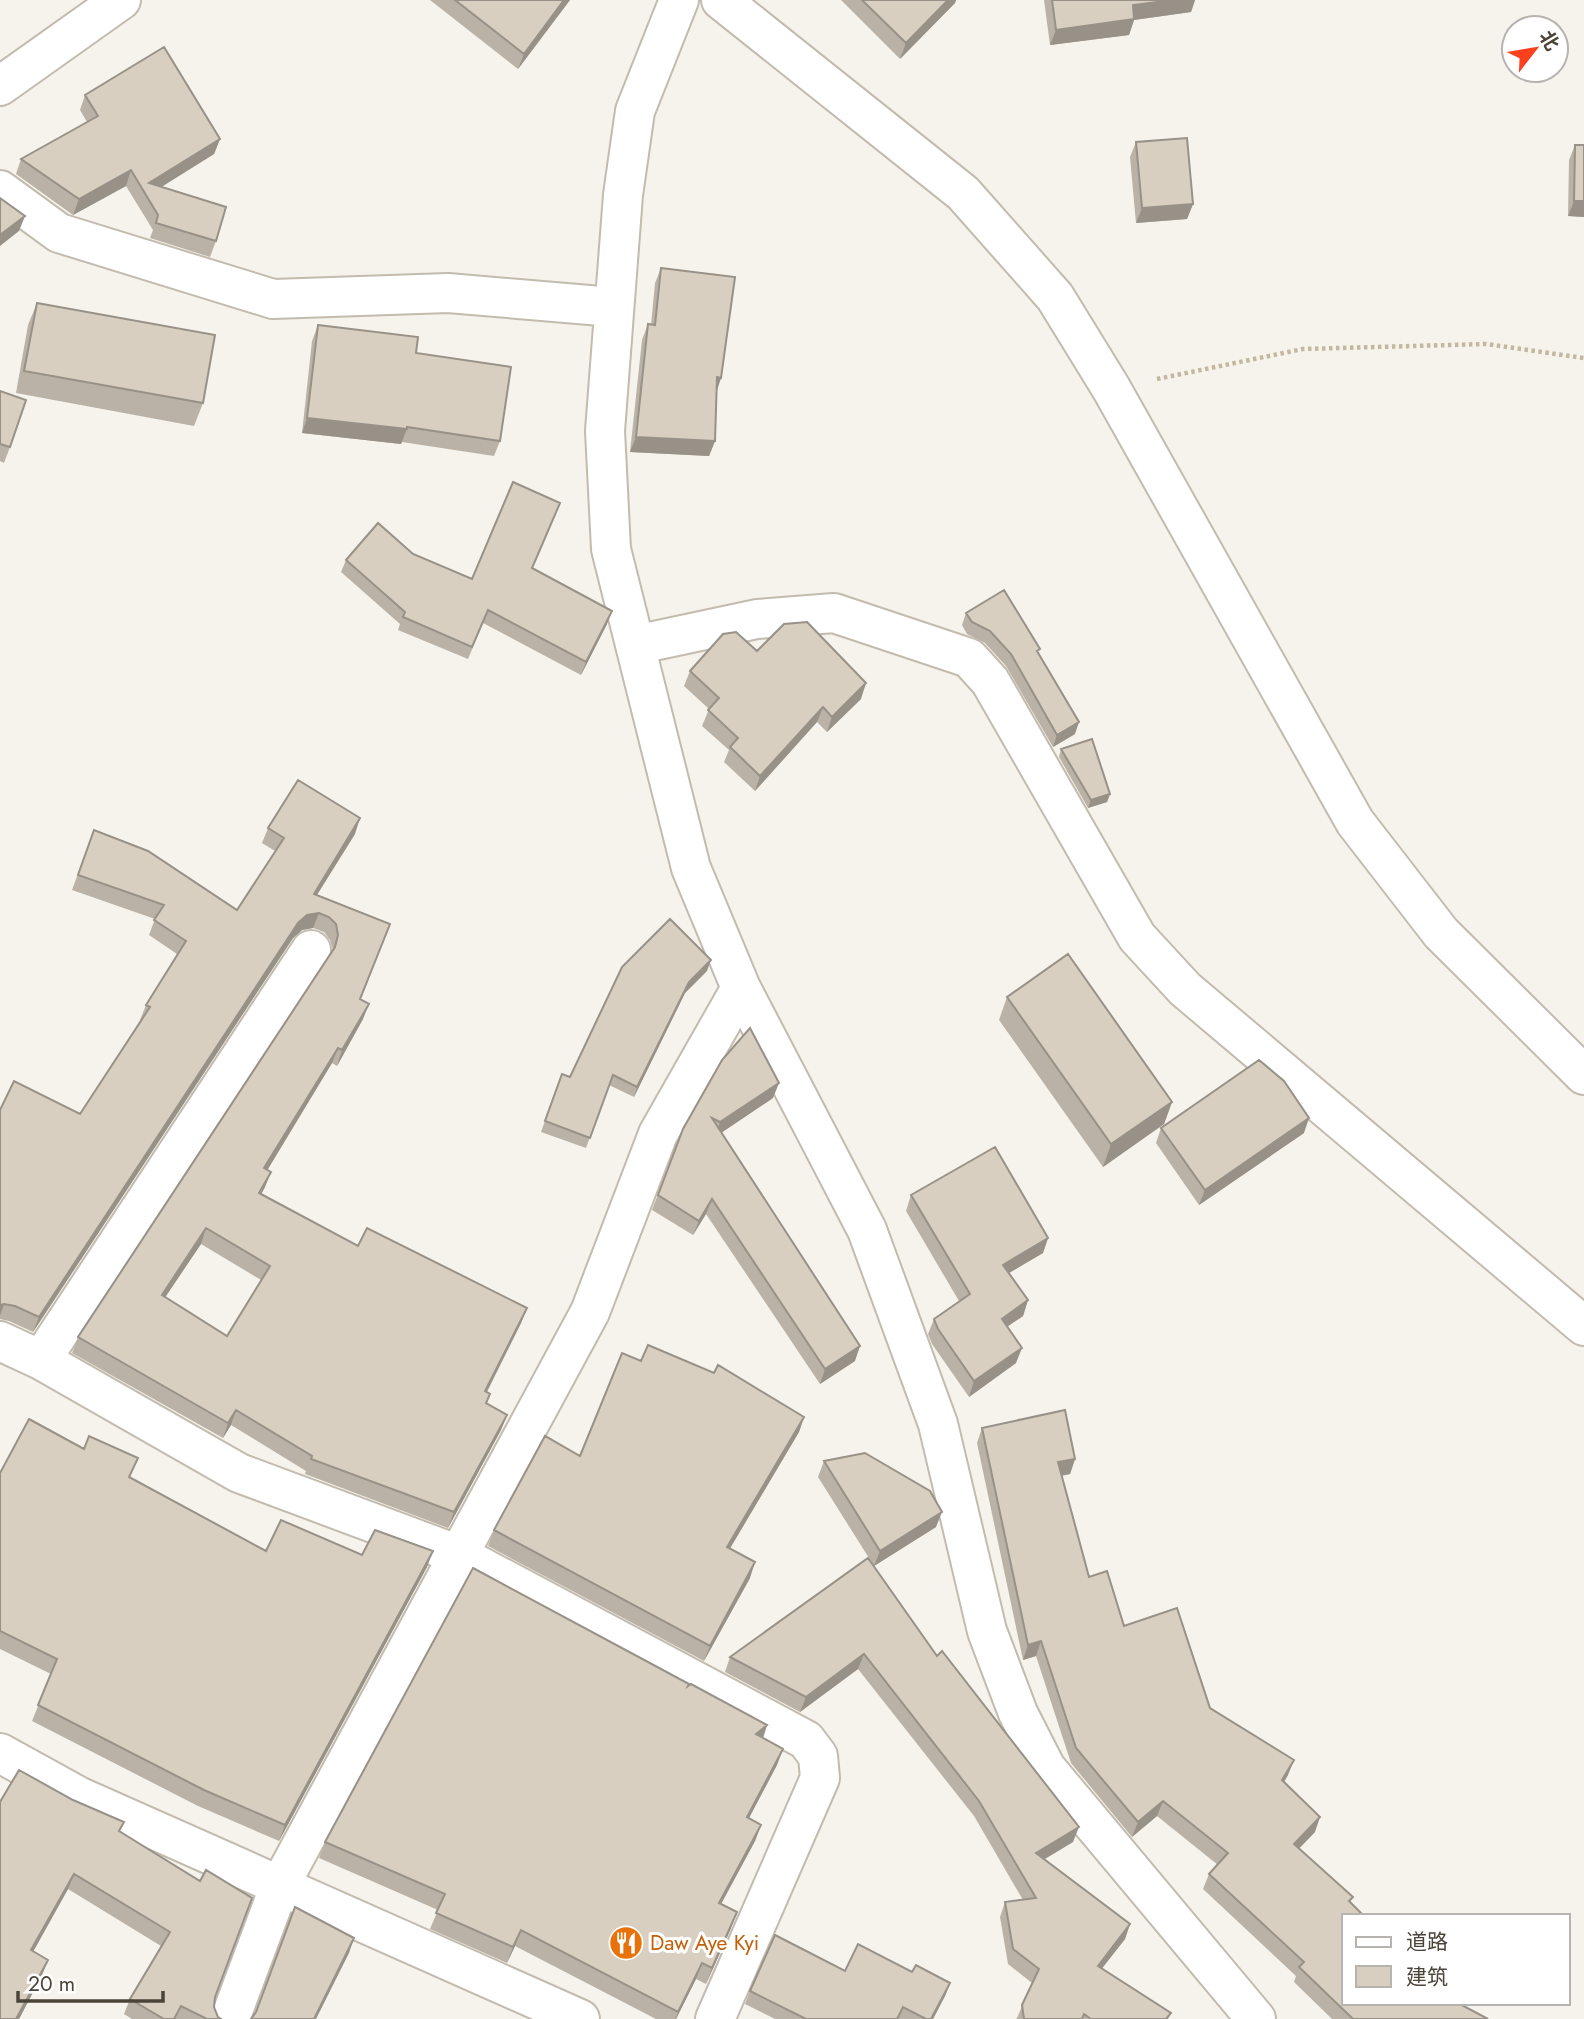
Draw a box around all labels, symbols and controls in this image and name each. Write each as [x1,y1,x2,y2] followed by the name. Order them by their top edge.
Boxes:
[1500,14,1570,84] north arrow
[1533,25,1566,56] text: 北
[1342,1914,1570,2005] legend
[607,1924,645,1962] restaurant icon: Daw Aye Kyi
[1406,1927,1448,1957] text: 道路
[650,1928,759,1958] place label: Daw Aye Kyi
[18,1960,163,2004] scale bar
[1406,1962,1448,1992] text: 建筑
[28,1969,75,1999] text: 20 m

